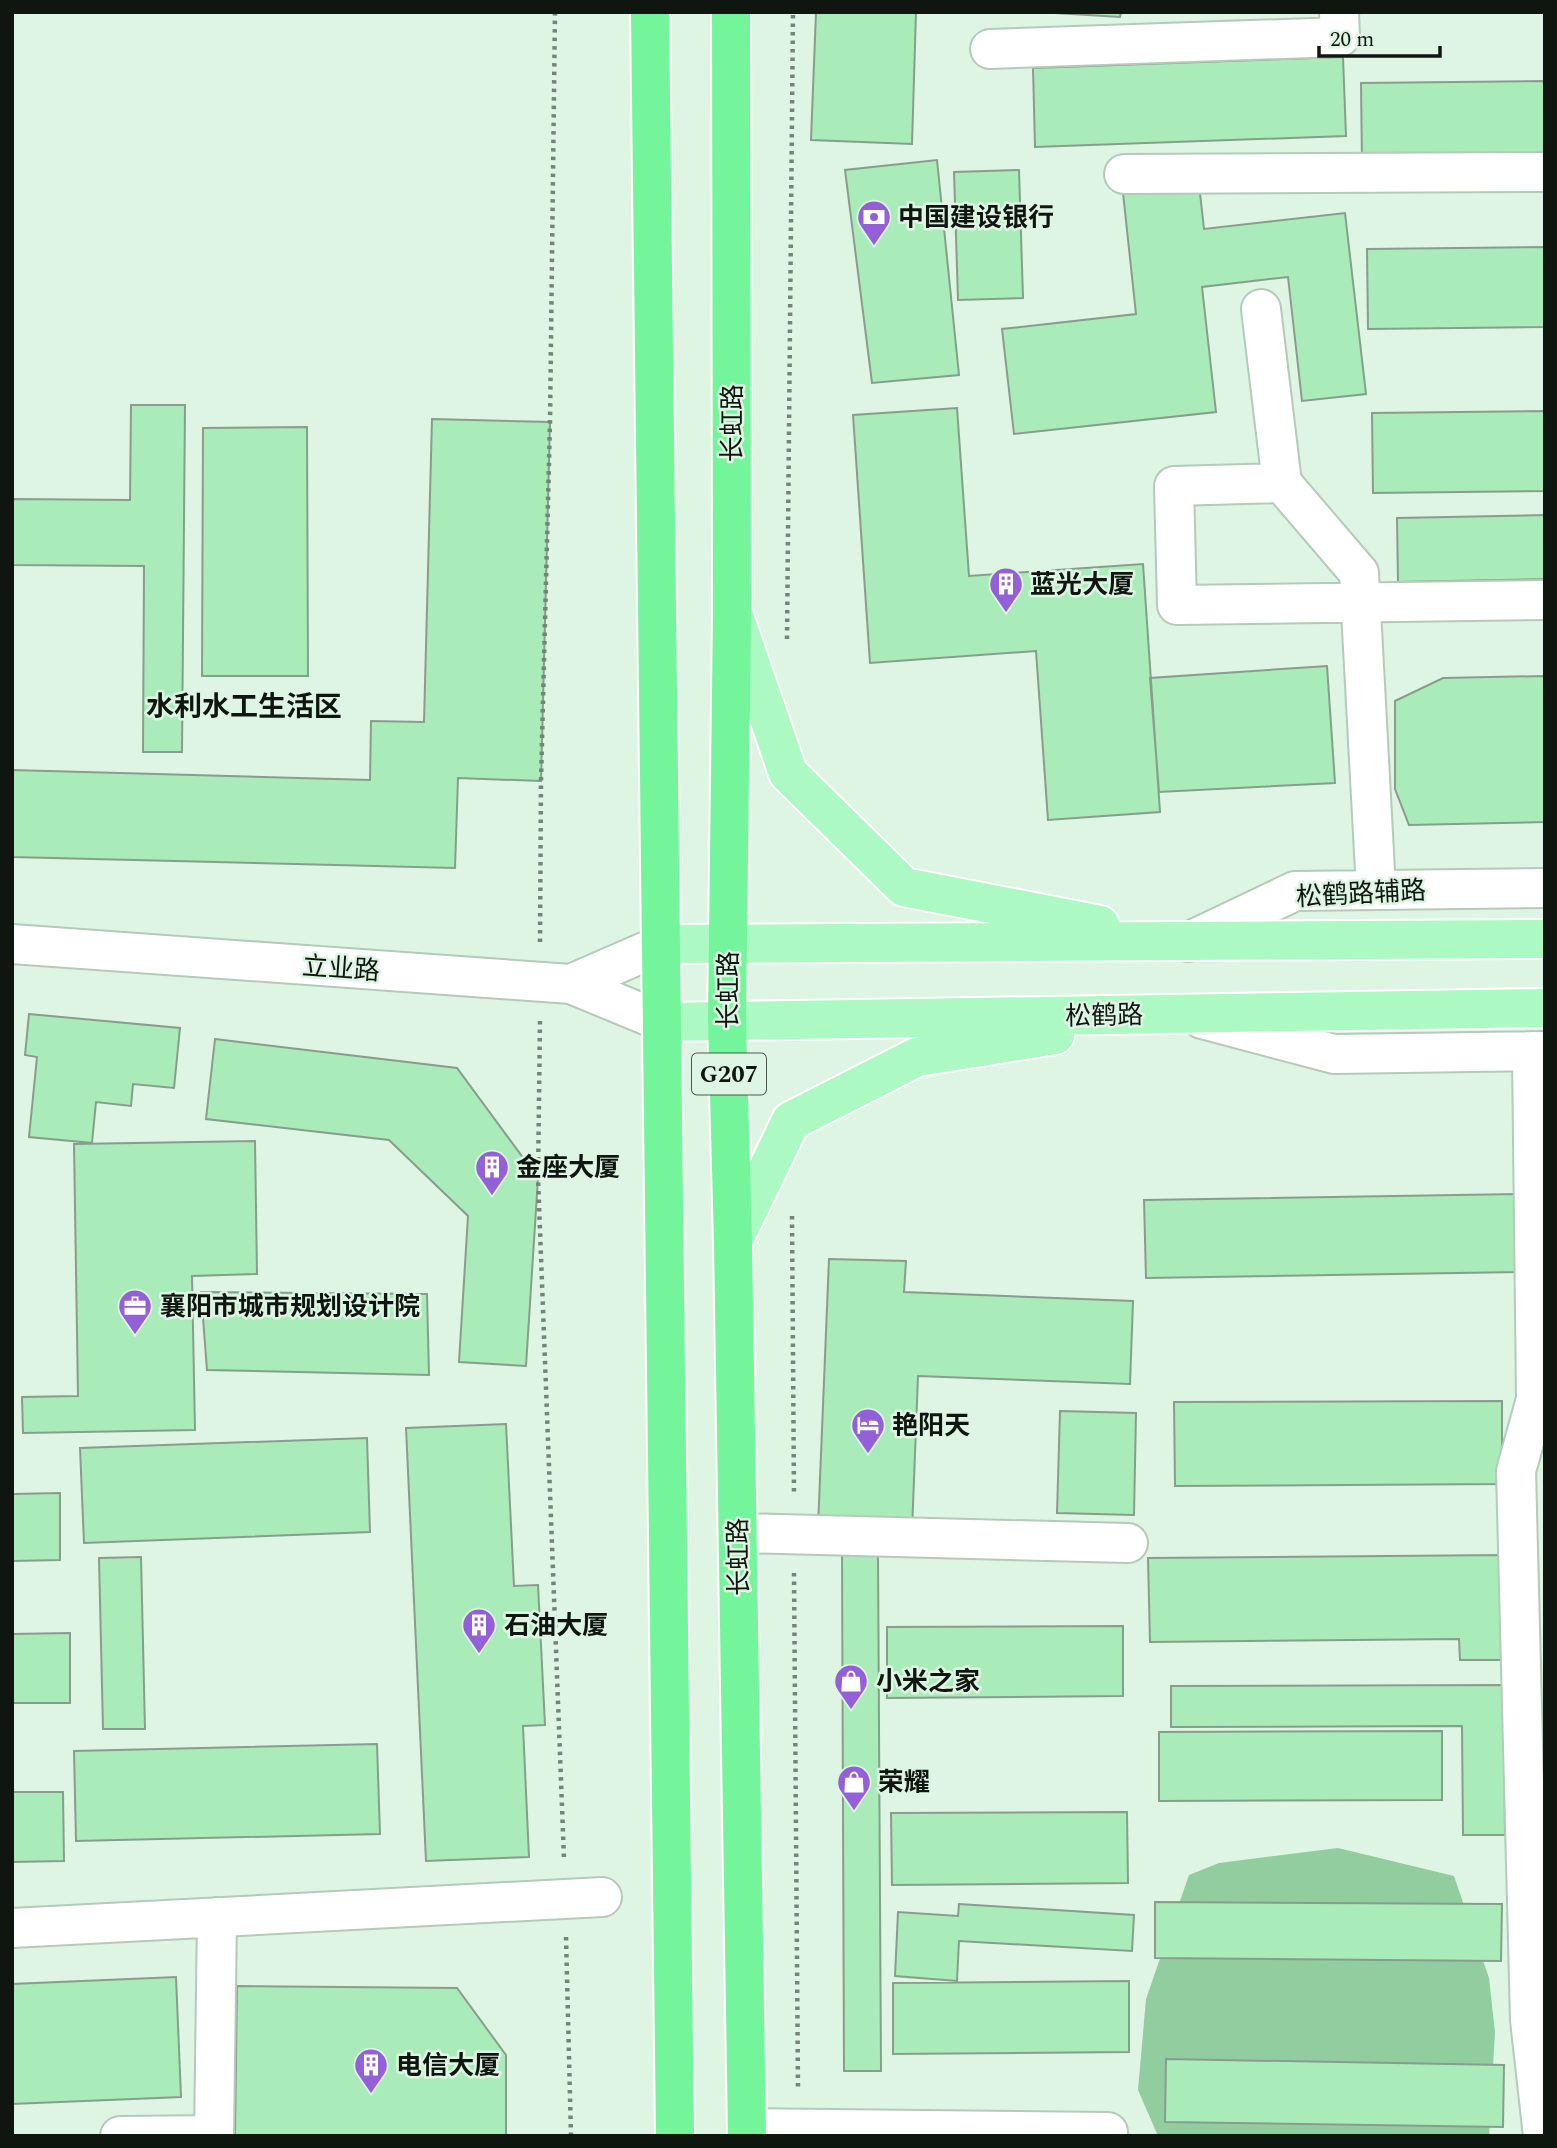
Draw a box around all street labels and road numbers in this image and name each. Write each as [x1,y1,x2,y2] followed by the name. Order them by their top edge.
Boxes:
[713,384,753,462] street label: 长虹路
[1295,871,1427,917] street label: 松鹤路辅路
[301,946,381,992] street label: 立业路
[709,951,749,1029] street label: 长虹路
[1065,995,1143,1037] street label: 松鹤路
[692,1054,766,1094] road number: G207
[718,1518,760,1596] street label: 长虹路

